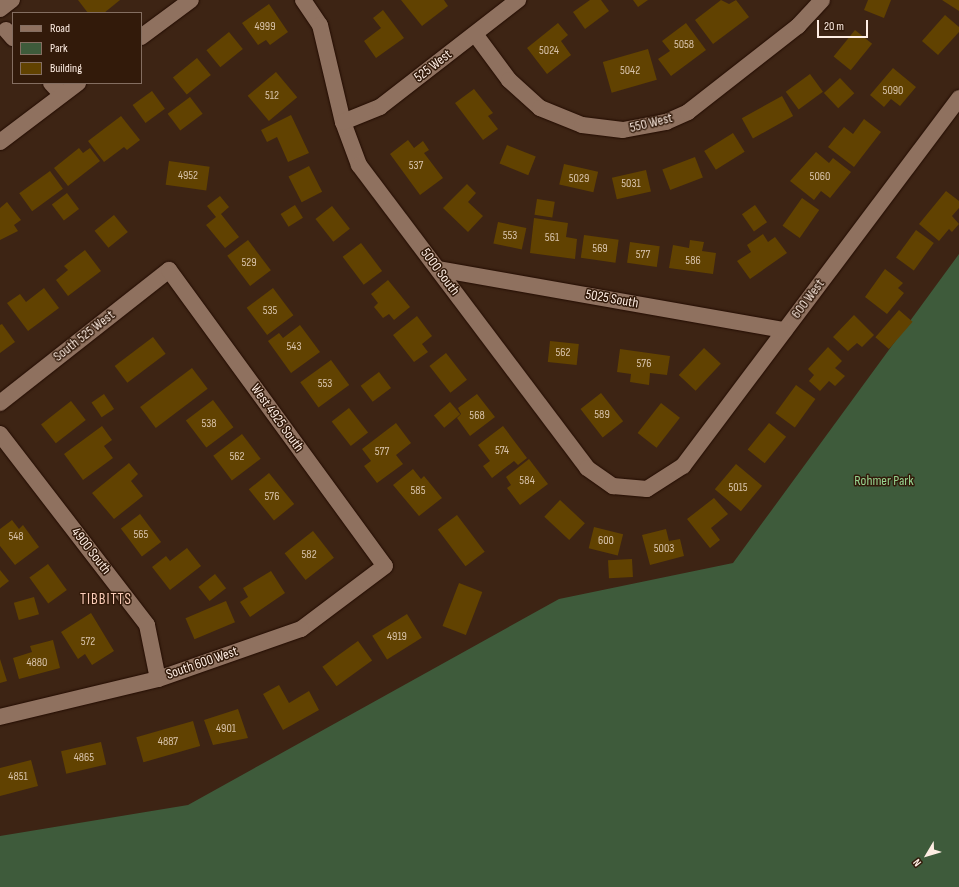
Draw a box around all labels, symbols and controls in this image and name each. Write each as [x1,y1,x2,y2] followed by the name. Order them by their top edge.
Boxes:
[12,12,142,84] legend
[819,12,870,38] scale bar
[824,19,844,34] text: 20 m
[255,20,275,34] house number: 4999
[50,21,70,36] text: Road
[674,38,694,52] house number: 5058
[50,41,68,56] text: Park
[539,44,559,58] house number: 5024
[411,46,455,86] street label: 525 West
[50,61,82,76] text: Building
[620,64,640,78] house number: 5042
[883,84,903,98] house number: 5090
[265,89,279,103] house number: 512
[628,110,674,136] street label: 550 West
[409,159,423,173] house number: 537
[178,169,198,183] house number: 4952
[810,170,830,184] house number: 5060
[569,172,589,186] house number: 5029
[621,177,641,191] house number: 5031
[503,229,517,243] house number: 553
[545,231,559,245] house number: 561
[592,242,608,256] house number: 569
[417,245,463,299] street label: 5000 South
[636,248,650,262] house number: 577
[685,254,701,268] house number: 586
[241,256,257,270] house number: 529
[788,276,828,322] street label: 600 West
[584,286,640,312] street label: 5025 South
[263,304,277,318] house number: 535
[50,307,118,365] street label: South 525 West
[287,340,301,354] house number: 543
[555,346,571,360] house number: 562
[637,357,651,371] house number: 576
[318,377,332,391] house number: 553
[247,381,307,455] street label: West 4925 South
[594,408,610,422] house number: 589
[469,409,485,423] house number: 568
[201,417,217,431] house number: 538
[495,444,509,458] house number: 574
[375,445,389,459] house number: 577
[229,450,245,464] house number: 562
[854,473,914,489] park label: Rohmer Park
[519,474,535,488] house number: 584
[728,481,748,495] house number: 5015
[411,484,425,498] house number: 585
[265,490,279,504] house number: 576
[68,524,114,578] street label: 4900 South
[134,528,148,542] house number: 565
[8,530,24,544] house number: 548
[598,534,614,548] house number: 600
[654,542,674,556] house number: 5003
[301,548,317,562] house number: 582
[80,591,132,609] district label: TIBBITTS
[387,630,407,644] house number: 4919
[81,635,95,649] house number: 572
[164,643,240,683] street label: South 600 West
[27,656,47,670] house number: 4880
[216,722,236,736] house number: 4901
[158,735,178,749] house number: 4887
[74,751,94,765] house number: 4865
[8,770,28,784] house number: 4851
[907,835,947,875] north arrow
[910,856,924,869] text: N

